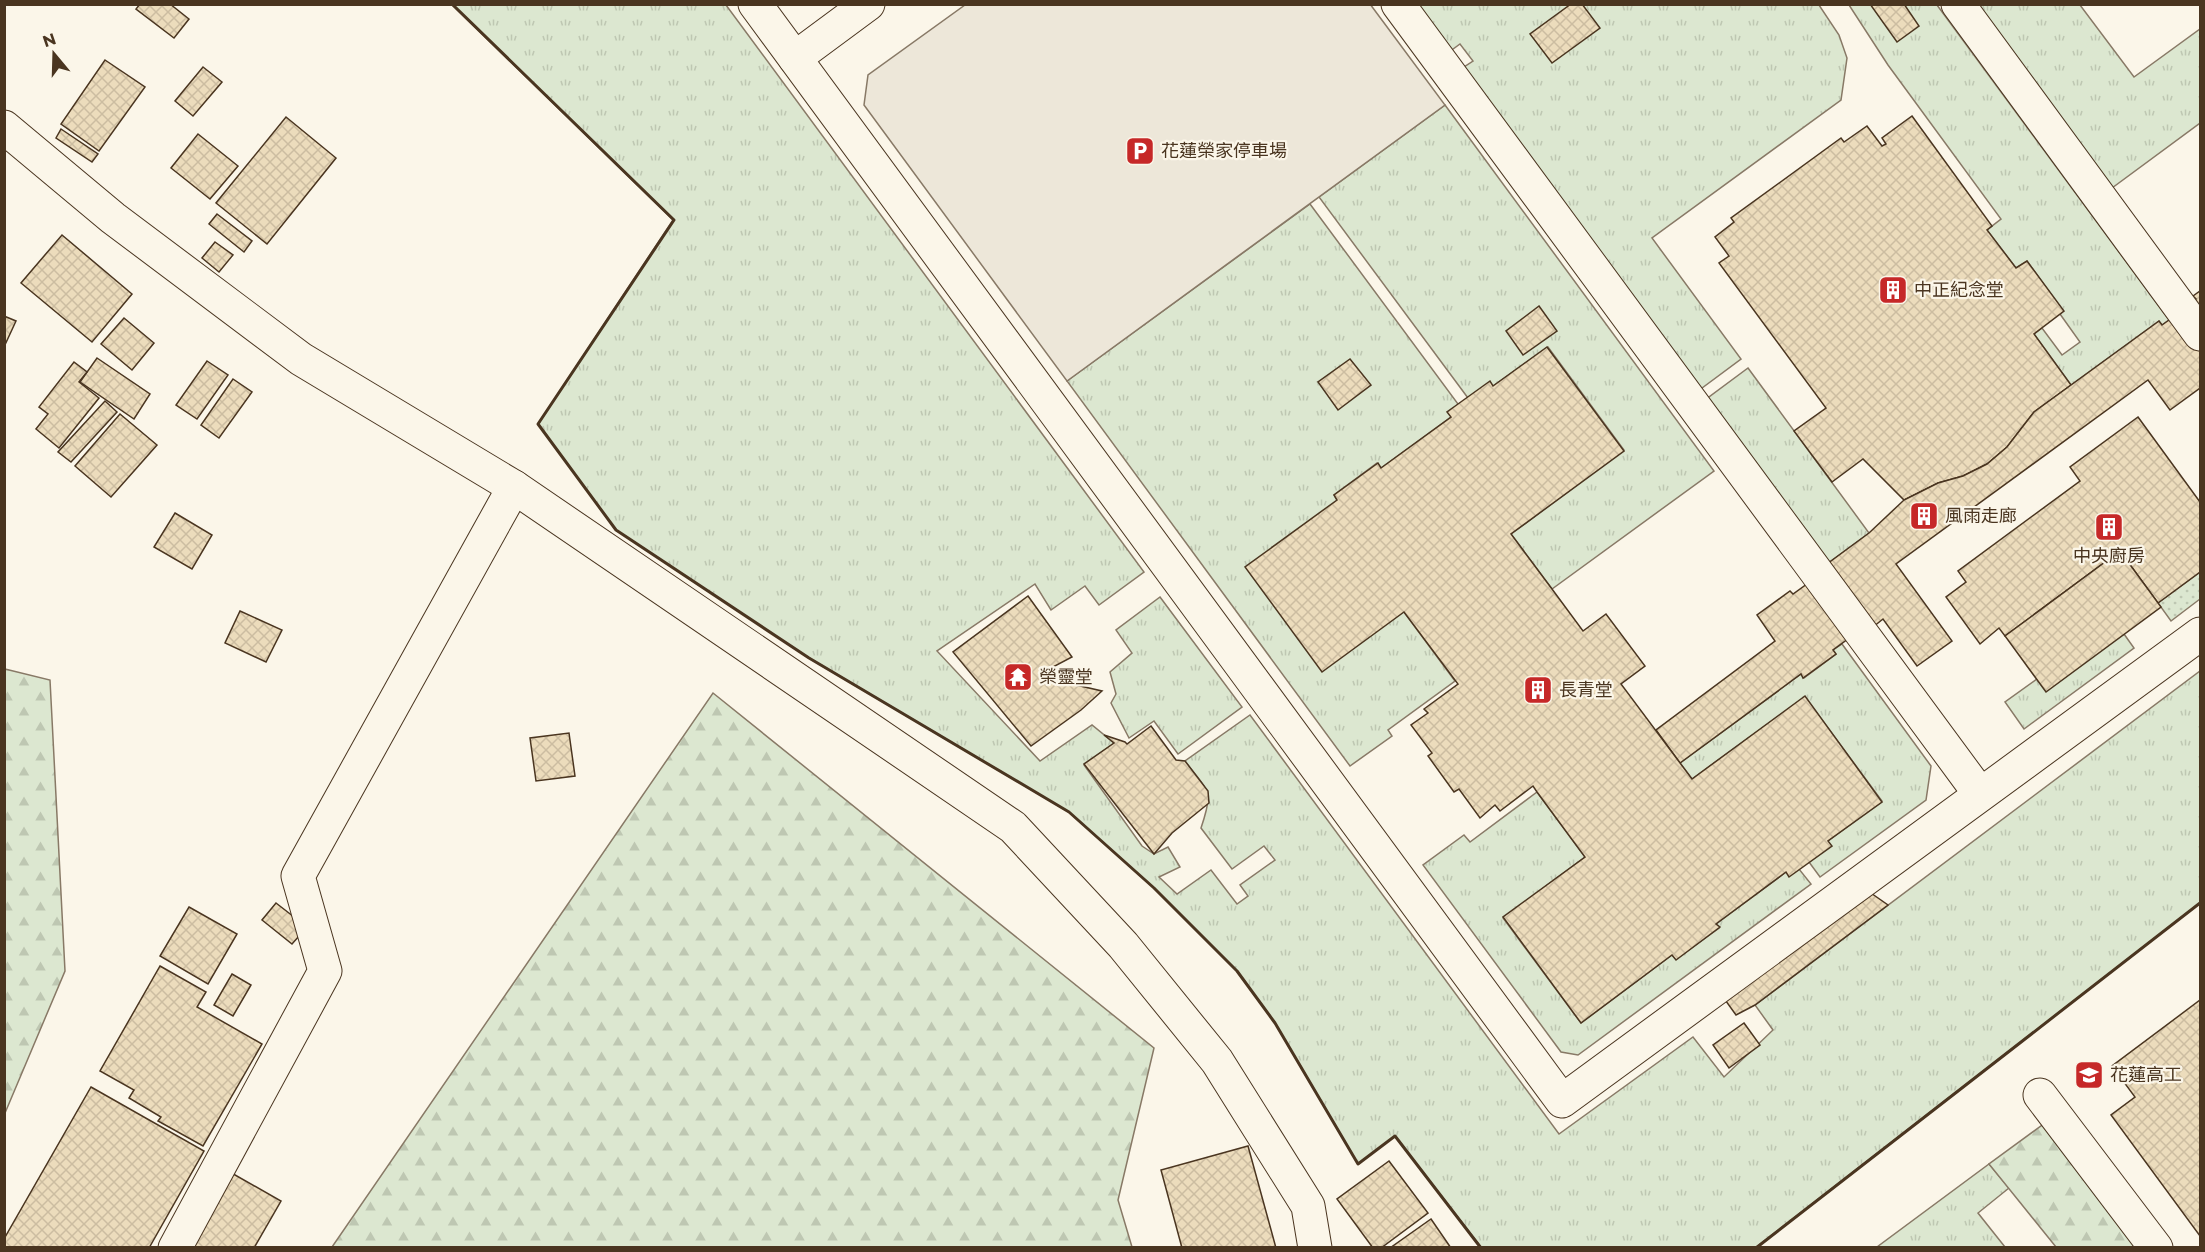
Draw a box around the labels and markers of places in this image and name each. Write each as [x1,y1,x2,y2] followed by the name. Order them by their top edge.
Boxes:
[1124,135,1156,167] parking icon: 花蓮榮家停車場
[1161,140,1287,162] place label: 花蓮榮家停車場
[1877,274,1909,306] building icon: 中正紀念堂
[1914,279,2004,301] place label: 中正紀念堂
[1908,500,1940,532] building icon: 風雨走廊
[1945,505,2017,527] place label: 風雨走廊
[2093,511,2125,543] building icon: 中央廚房
[2073,545,2145,567] place label: 中央廚房
[1002,661,1034,693] temple icon: 榮靈堂
[1039,666,1093,688] place label: 榮靈堂
[1522,674,1554,706] building icon: 長青堂
[1559,679,1613,701] place label: 長青堂
[2073,1059,2105,1091] school or university icon: 花蓮高工
[2110,1064,2182,1086] place label: 花蓮高工

